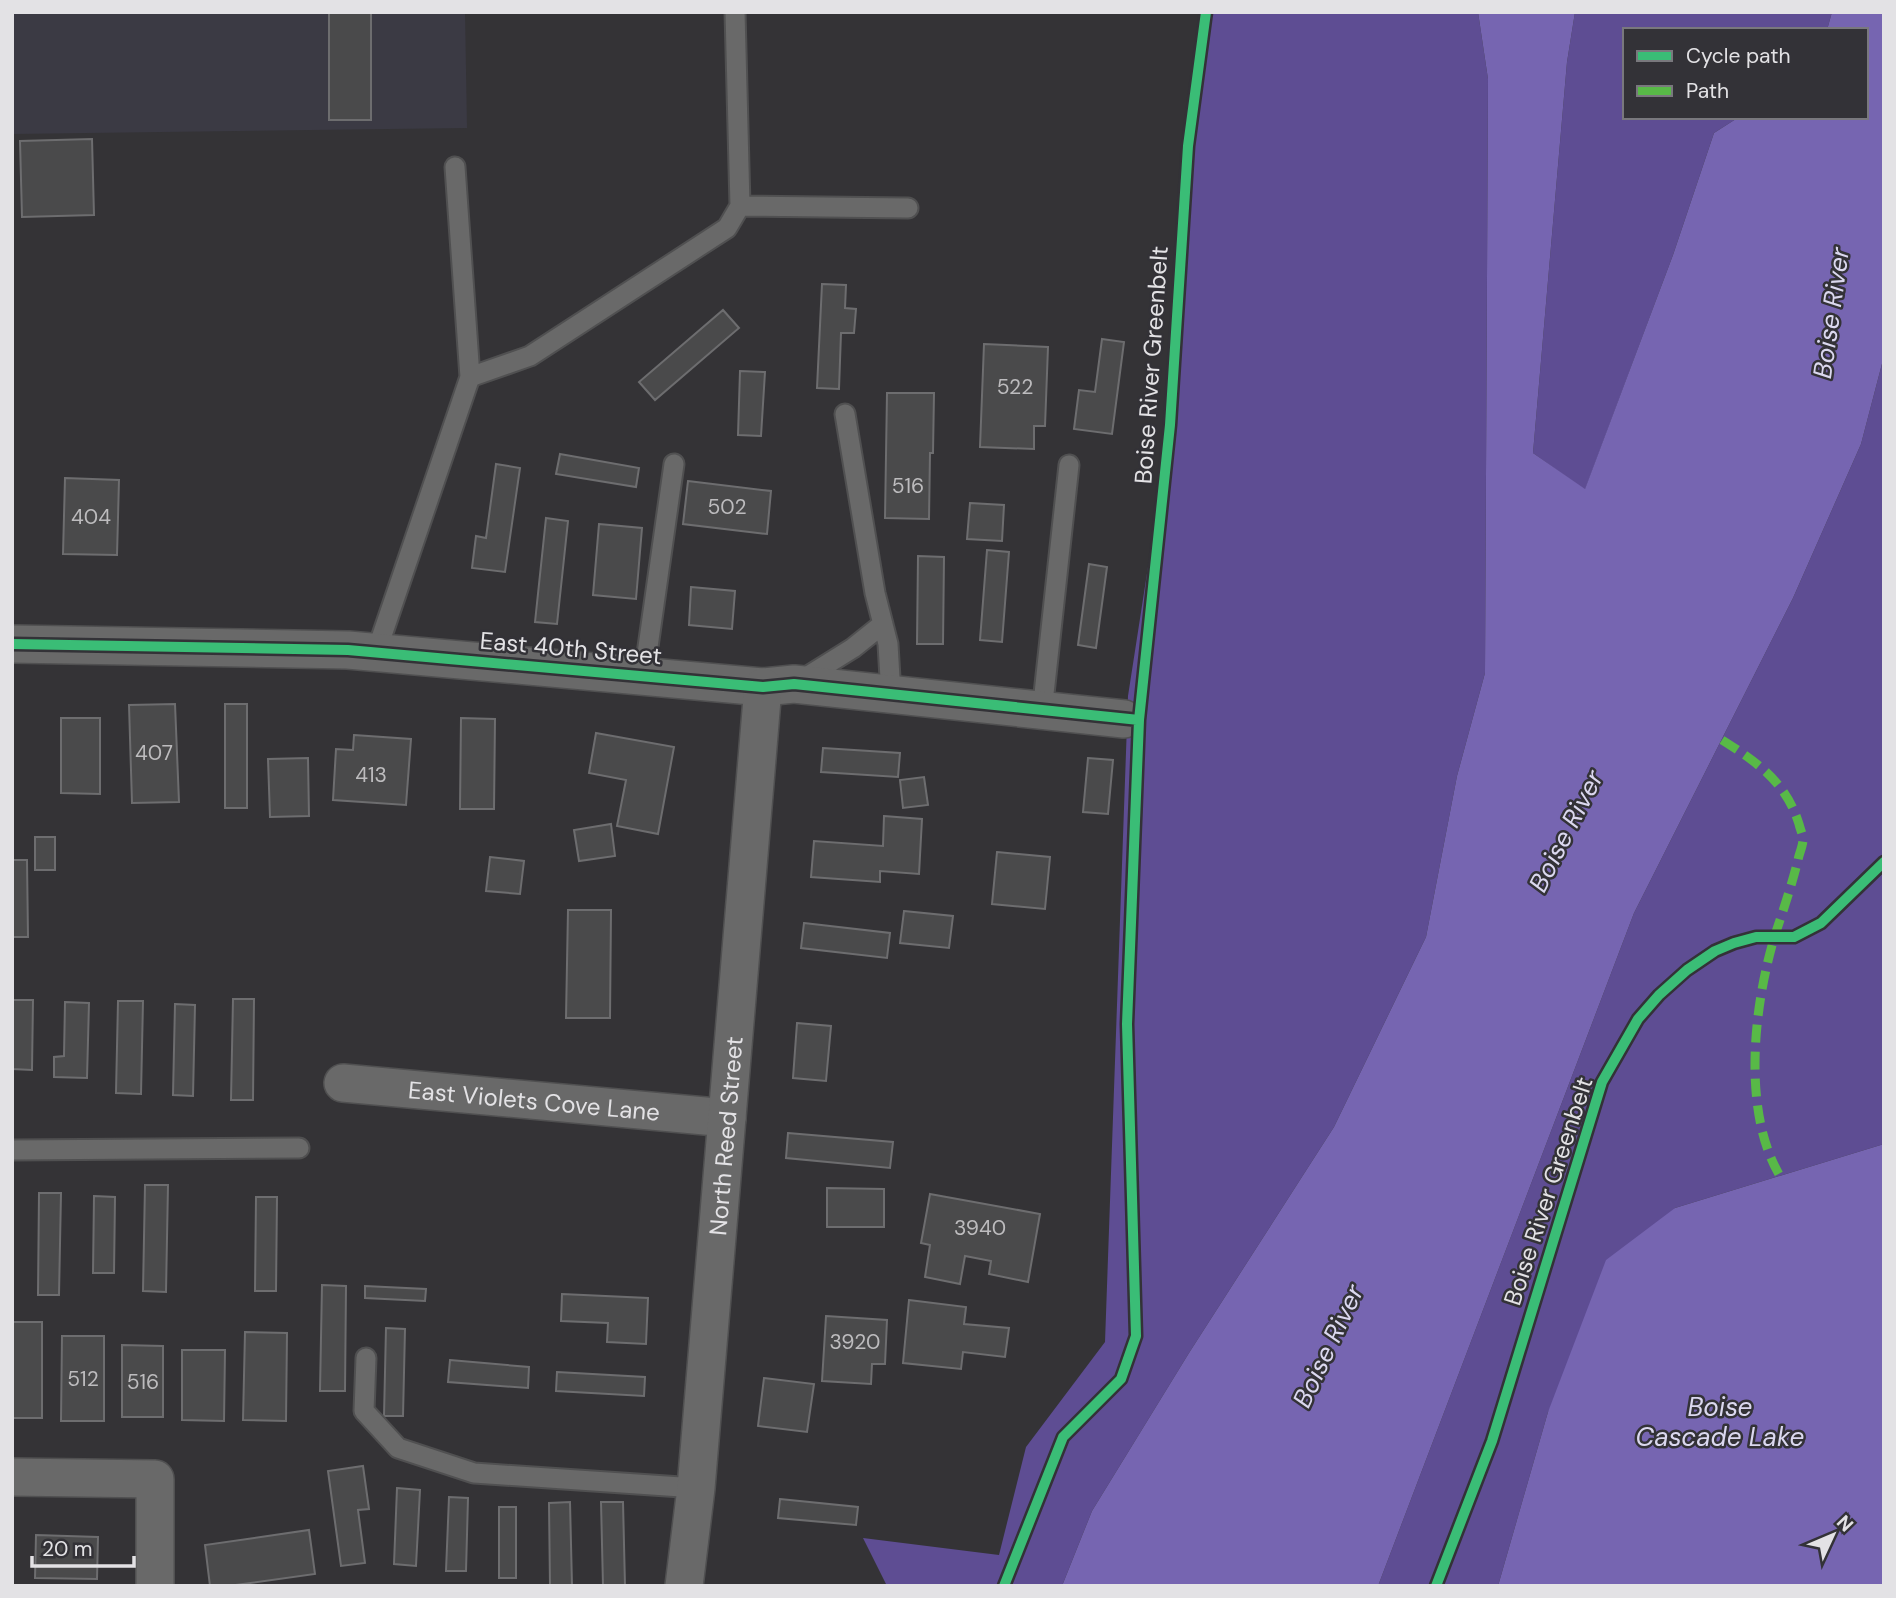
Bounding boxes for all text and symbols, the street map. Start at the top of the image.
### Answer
legend [1623,28,1868,119]
text: Cycle path [1686,42,1791,70]
text: Path [1686,77,1729,105]
water label: Boise River [1805,244,1857,381]
street label: Boise River Greenbelt [1127,245,1175,485]
house number: 522 [997,373,1033,401]
house number: 516 [892,472,924,500]
house number: 502 [707,493,747,521]
house number: 404 [71,503,111,531]
street label: East 40th Street [479,625,663,671]
house number: 407 [135,739,173,767]
house number: 413 [355,761,387,789]
water label: Boise River [1521,763,1612,898]
street label: North Reed Street [702,1035,749,1237]
street label: Boise River Greenbelt [1496,1073,1600,1309]
street label: East Violets Cove Lane [407,1074,661,1127]
house number: 3940 [954,1214,1006,1242]
water label: Boise River [1285,1278,1372,1413]
house number: 3920 [830,1328,880,1356]
house number: 512 [67,1365,99,1393]
house number: 516 [127,1368,159,1396]
water label: Boise Cascade Lake [1636,1390,1804,1454]
north arrow [1798,1500,1868,1570]
text: N [1831,1510,1859,1537]
scale bar [32,1524,133,1568]
text: 20 m [42,1535,93,1563]

